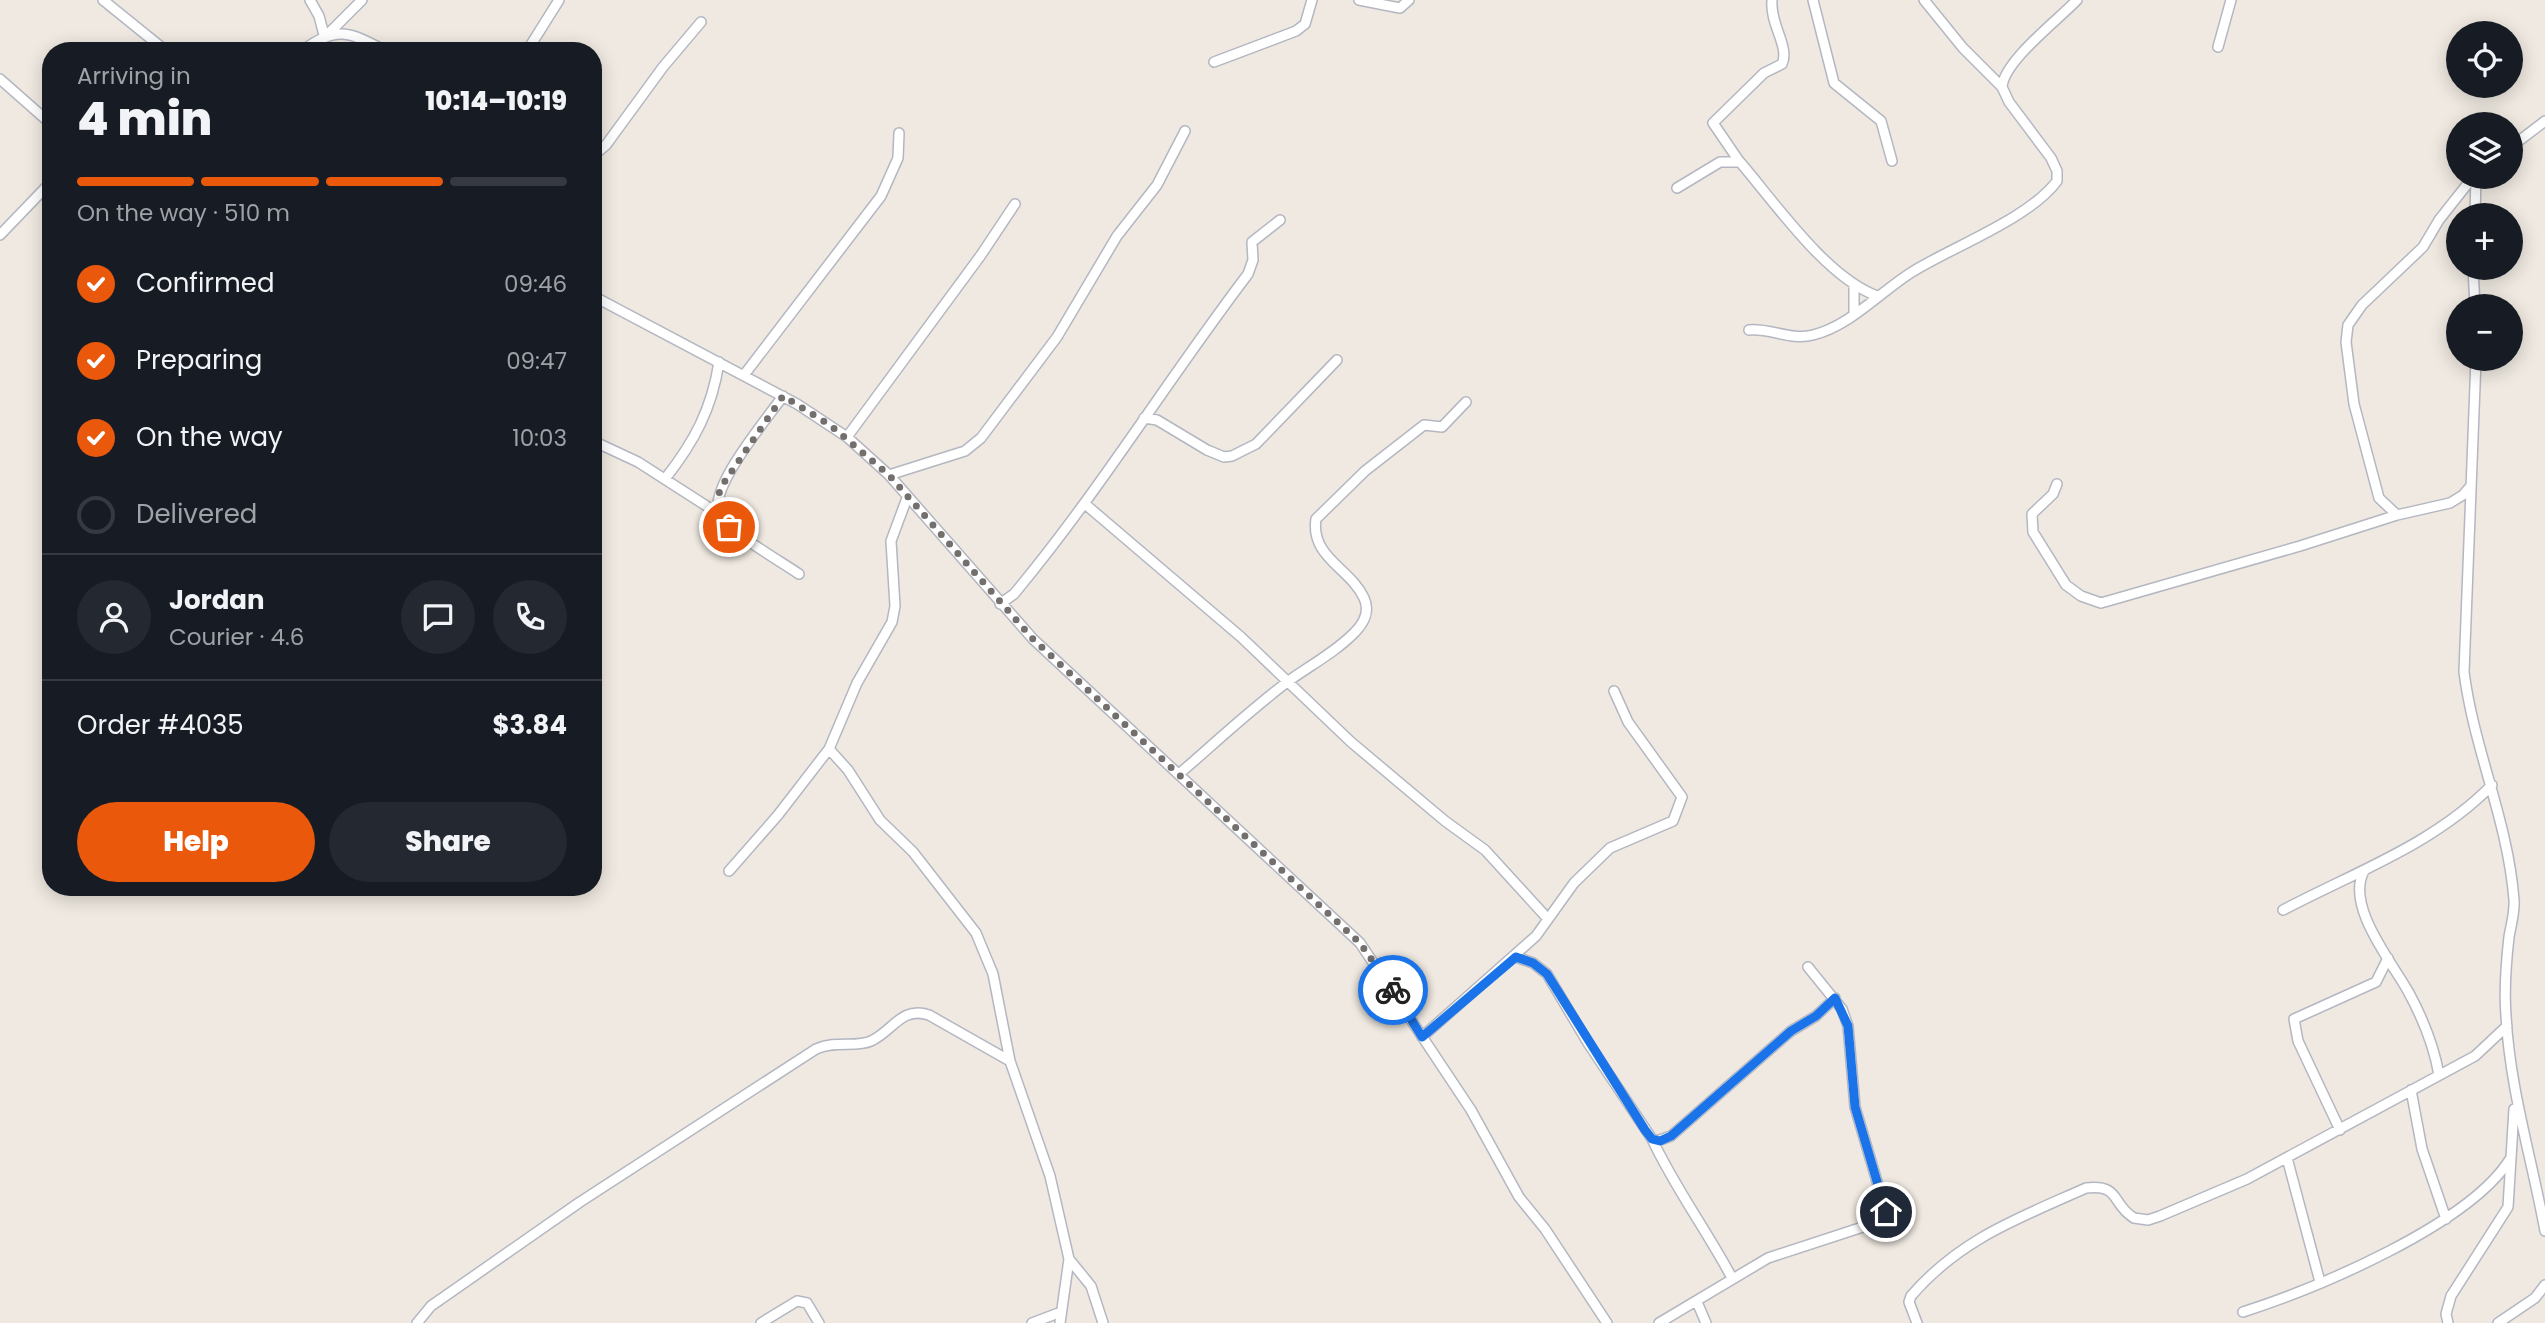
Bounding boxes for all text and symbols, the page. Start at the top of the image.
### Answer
map controls [2446,21,2523,371]
button: locate [2446,21,2523,98]
text: Arriving in [77,60,191,92]
text: 10:14–10:19 [425,83,567,119]
text: 4 min [77,87,212,151]
button: layers [2446,112,2523,189]
text: On the way · 510 m [77,197,290,229]
button: + [2446,203,2523,280]
icon: check [77,265,115,303]
text: Confirmed [136,265,274,301]
text: 09:46 [504,268,567,300]
button: − [2446,294,2523,371]
icon: check [77,342,115,380]
text: Preparing [136,342,262,378]
text: 09:47 [506,345,567,377]
icon: check [77,419,115,457]
text: On the way [136,419,283,455]
text: 10:03 [512,422,567,454]
text: Delivered [136,496,257,532]
pin [699,497,759,557]
icon: bag [710,508,748,546]
button: person [77,580,151,654]
button: chat [401,580,475,654]
button: phone [493,580,567,654]
text: Jordan [169,582,265,618]
text: Courier · 4.6 [169,621,304,653]
text: Order #4035 [77,707,244,743]
text: $3.84 [492,707,567,743]
button: Help [77,802,315,882]
button: Share [329,802,567,882]
courier [1358,955,1428,1025]
icon: bike [1374,971,1412,1009]
pin [1856,1182,1916,1242]
icon: home [1867,1193,1905,1231]

